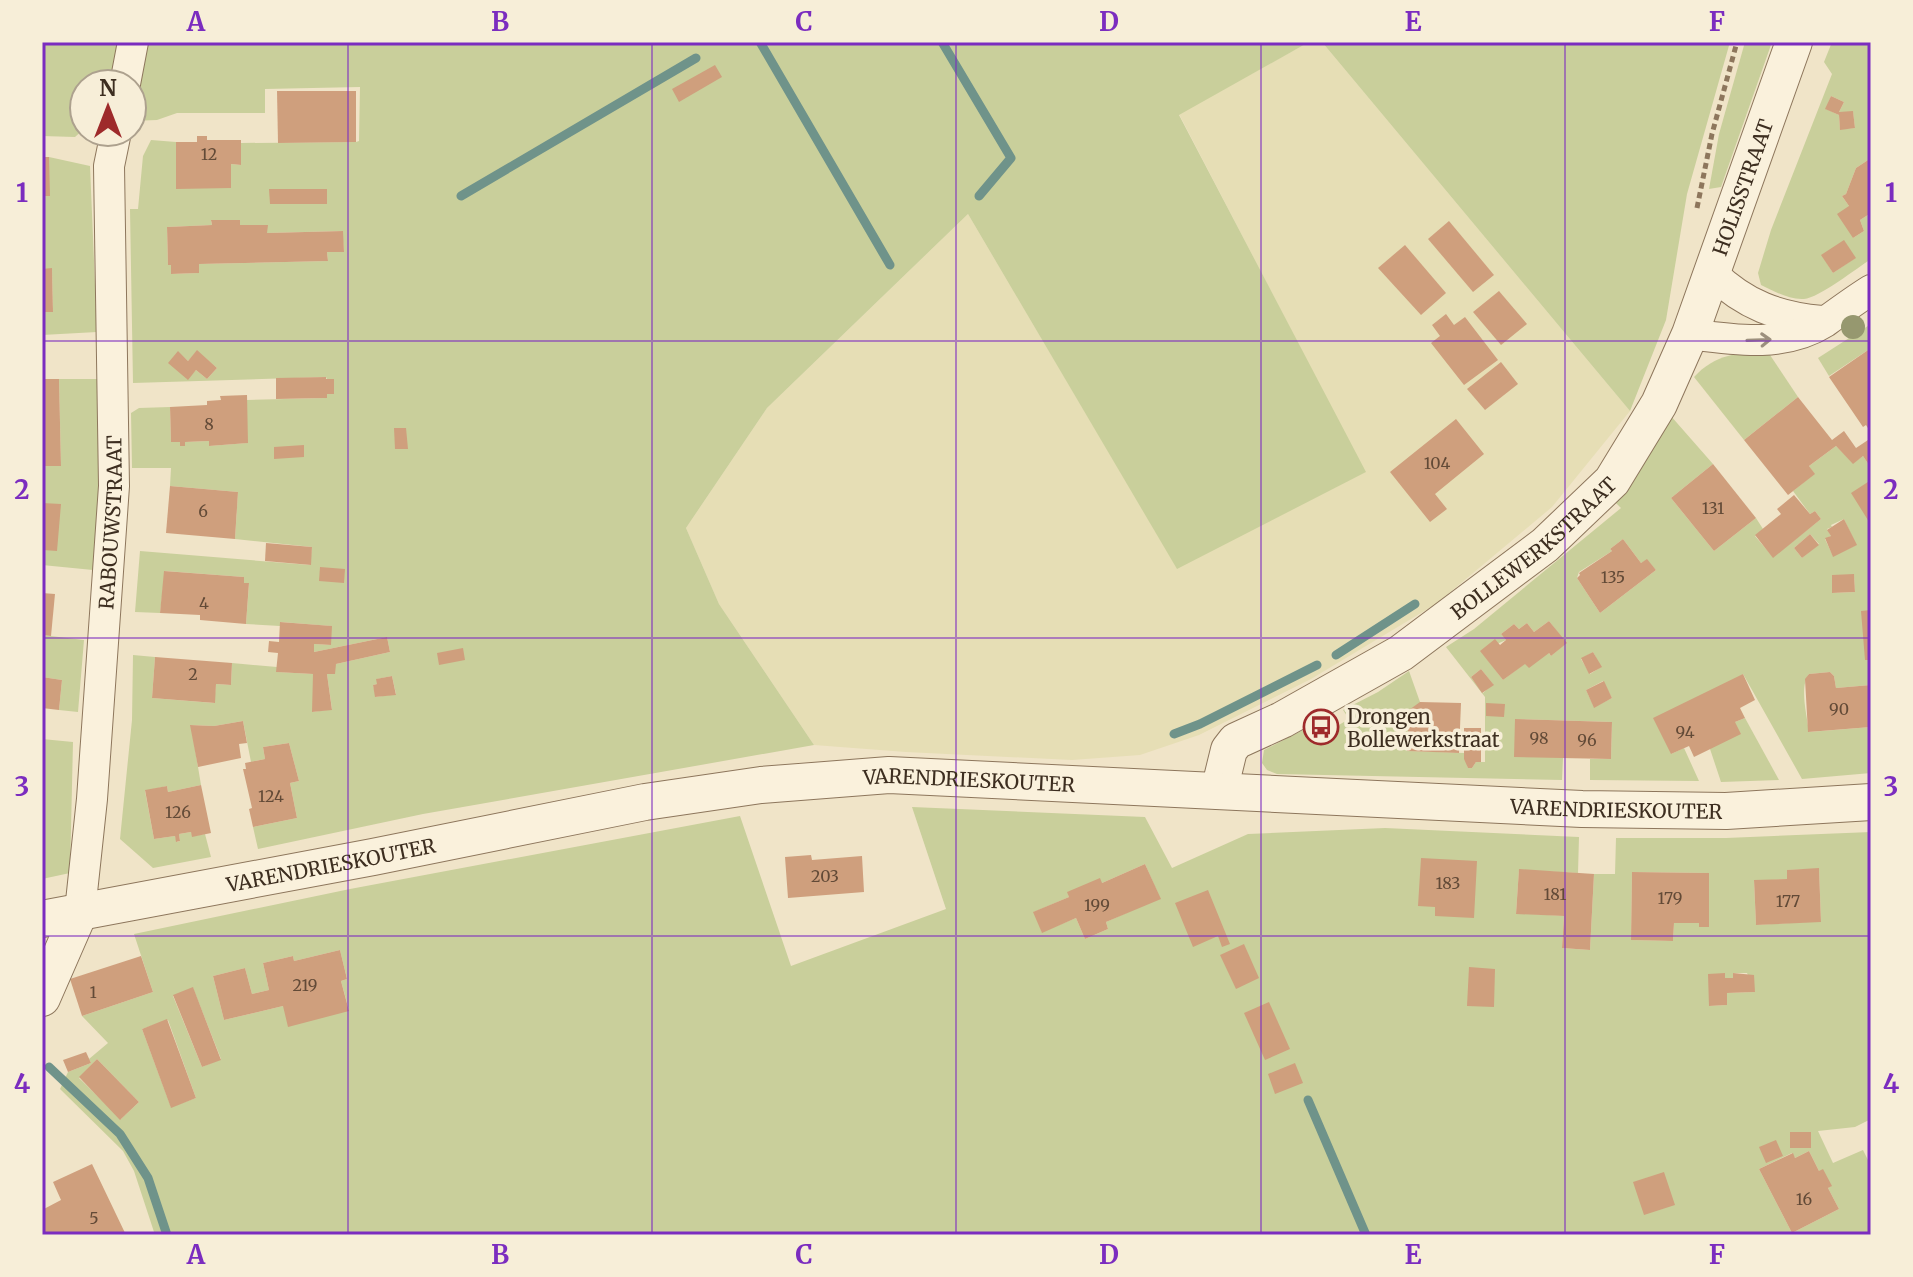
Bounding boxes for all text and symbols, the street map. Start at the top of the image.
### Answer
text: A [186,5,206,38]
text: B [491,5,509,38]
text: C [795,5,813,38]
text: D [1099,5,1119,38]
text: E [1405,5,1422,38]
text: F [1709,5,1725,38]
north arrow [68,68,148,148]
text: N [99,74,117,102]
street label: HOLISSTRAAT [1707,116,1778,259]
house number: 12 [201,144,217,164]
text: 1 [16,176,28,209]
text: 1 [1885,176,1897,209]
one-way arrow [1745,332,1772,347]
house number: 8 [204,414,214,434]
street label: RABOUWSTRAAT [93,435,127,610]
house number: 104 [1424,453,1450,473]
street label: BOLLEWERKSTRAAT [1445,471,1621,624]
text: 2 [14,473,30,506]
text: 2 [1883,473,1899,506]
house number: 131 [1702,498,1724,518]
house number: 6 [198,501,208,521]
house number: 135 [1601,567,1625,587]
house number: 4 [199,593,209,613]
house number: 2 [188,664,198,684]
house number: 90 [1829,699,1849,719]
place label: Drongen Bollewerkstraat [1347,704,1500,752]
bus stop icon: Drongen Bollewerkstraat [1302,708,1340,746]
house number: 94 [1675,722,1695,742]
house number: 98 [1530,728,1548,748]
house number: 96 [1577,730,1597,750]
street label: VARENDRIESKOUTER [861,762,1076,797]
text: 3 [15,770,29,803]
text: 3 [1884,770,1898,803]
house number: 124 [258,786,284,806]
street label: VARENDRIESKOUTER [1509,793,1723,823]
house number: 126 [165,802,191,822]
street label: VARENDRIESKOUTER [223,832,438,897]
house number: 203 [811,866,839,886]
house number: 183 [1436,873,1460,893]
house number: 181 [1543,884,1567,904]
house number: 179 [1658,888,1682,908]
house number: 177 [1776,891,1800,911]
house number: 199 [1084,895,1110,915]
house number: 219 [292,975,318,995]
house number: 1 [89,982,97,1002]
text: 4 [14,1067,31,1100]
text: 4 [1883,1067,1900,1100]
house number: 16 [1796,1189,1812,1209]
house number: 5 [89,1208,99,1228]
text: A [186,1238,206,1271]
text: B [491,1238,509,1271]
text: C [795,1238,813,1271]
text: D [1099,1238,1119,1271]
text: E [1405,1238,1422,1271]
text: F [1709,1238,1725,1271]

